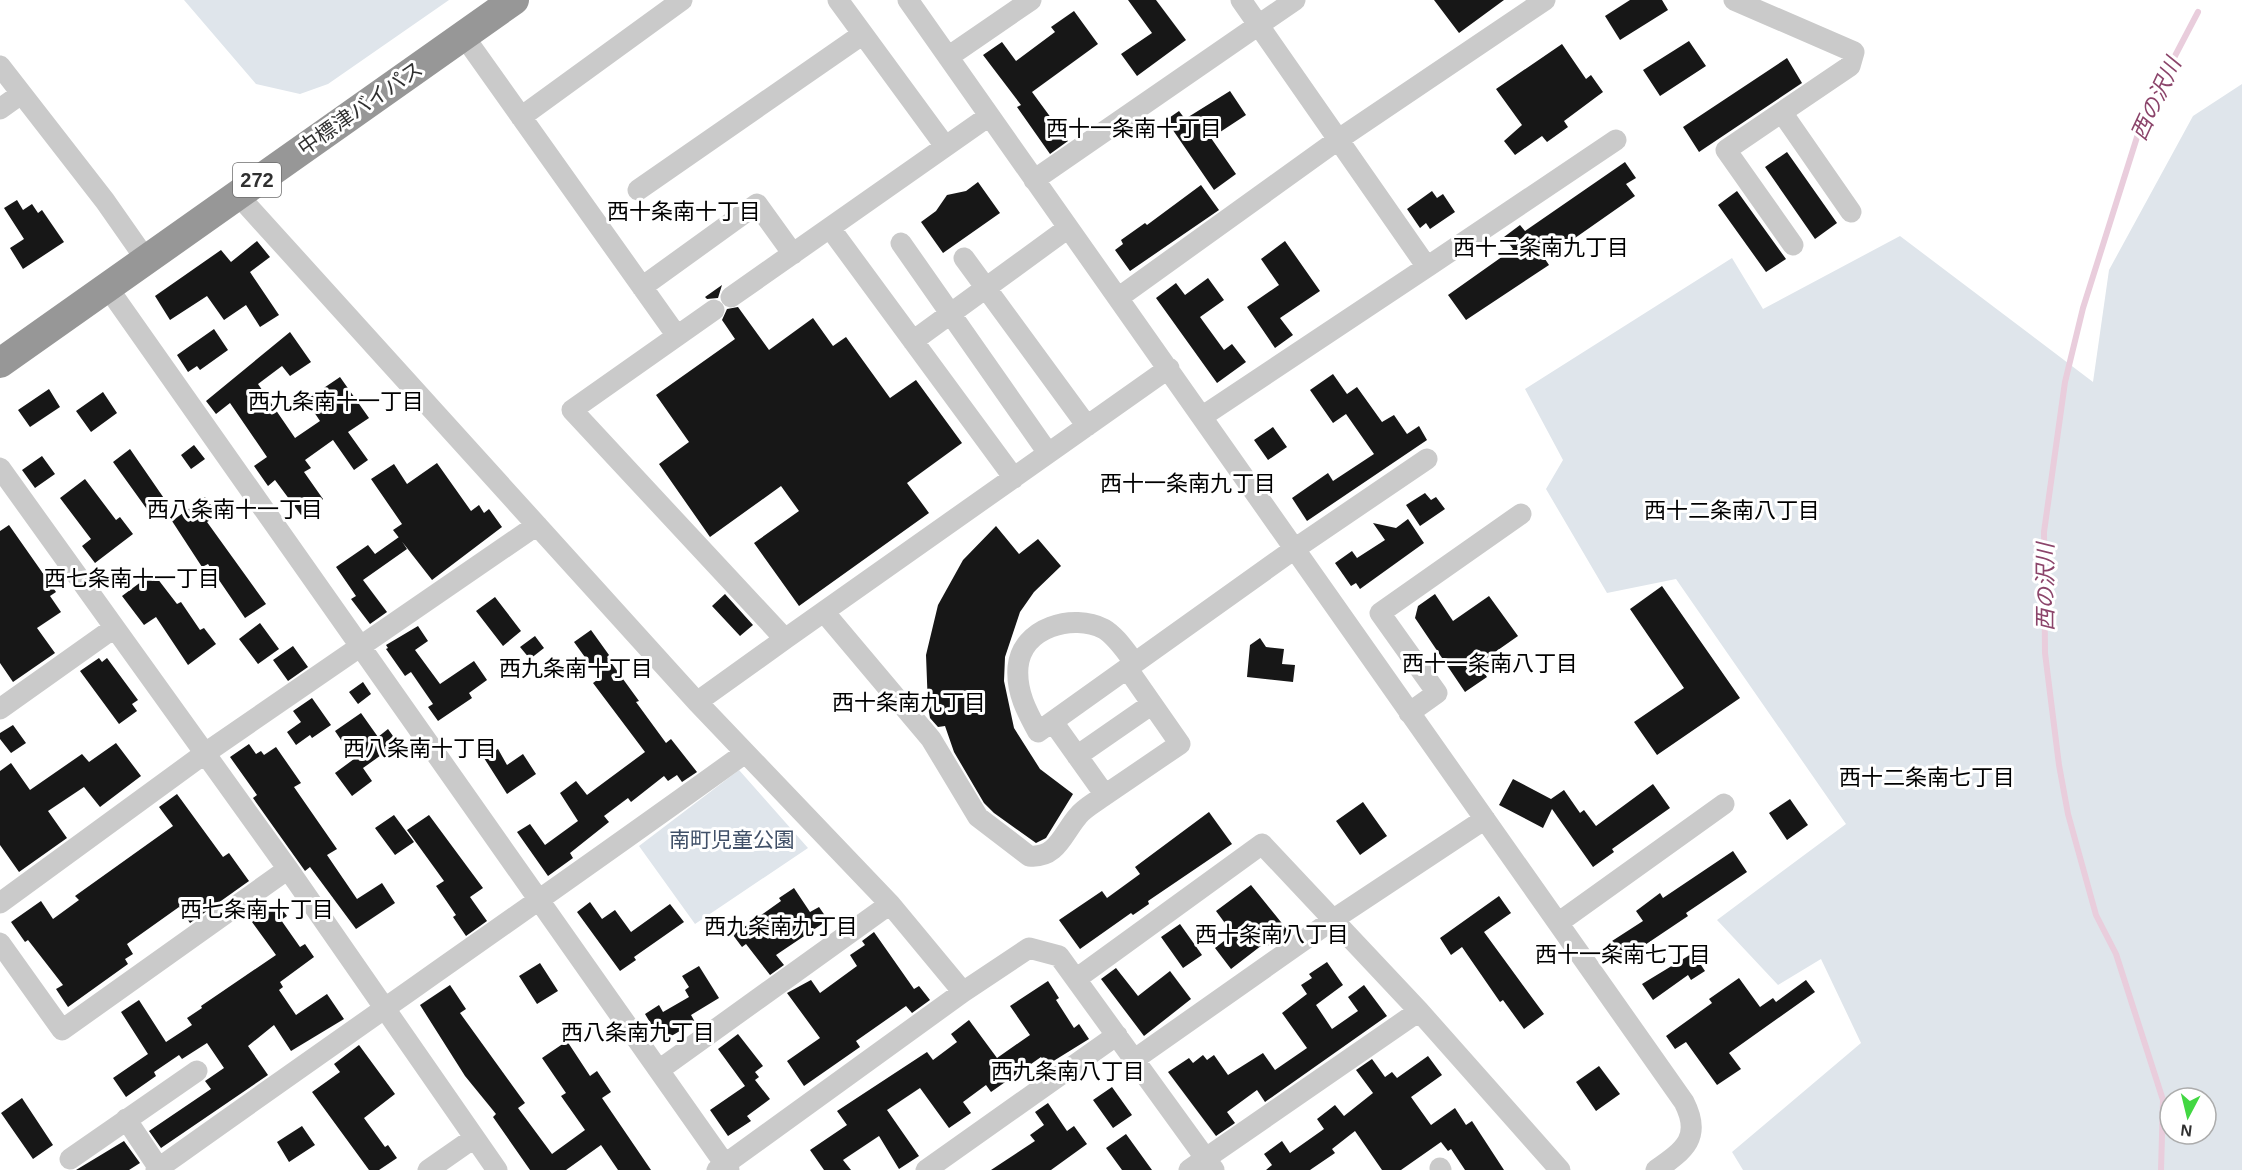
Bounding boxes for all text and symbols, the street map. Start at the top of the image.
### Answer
water label: 西の沢川 [2126,52,2187,144]
street label: 中標津バイパス [293,57,427,159]
district label: 西十一条南十丁目 [1046,116,1222,141]
road number: 272 [233,163,281,197]
district label: 西十条南十丁目 [607,199,761,224]
district label: 西十二条南九丁目 [1453,235,1629,260]
district label: 西九条南十一丁目 [248,389,424,414]
district label: 西十一条南九丁目 [1100,471,1276,496]
district label: 西八条南十一丁目 [147,497,323,522]
district label: 西十二条南八丁目 [1644,498,1820,523]
water label: 西の沢川 [2033,541,2058,631]
district label: 西七条南十一丁目 [44,566,220,591]
district label: 西十一条南八丁目 [1402,651,1578,676]
district label: 西九条南十丁目 [499,656,653,681]
district label: 西十条南九丁目 [832,690,986,715]
district label: 西八条南十丁目 [343,736,497,761]
district label: 西十二条南七丁目 [1839,765,2015,790]
park label: 南町児童公園 [669,828,795,851]
district label: 西七条南十丁目 [180,897,334,922]
district label: 西九条南九丁目 [704,914,858,939]
district label: 西十条南八丁目 [1195,922,1349,947]
district label: 西十一条南七丁目 [1535,942,1711,967]
district label: 西八条南九丁目 [561,1020,715,1045]
district label: 西九条南八丁目 [991,1059,1145,1084]
north arrow [2158,1086,2218,1146]
text: N [2179,1121,2193,1140]

